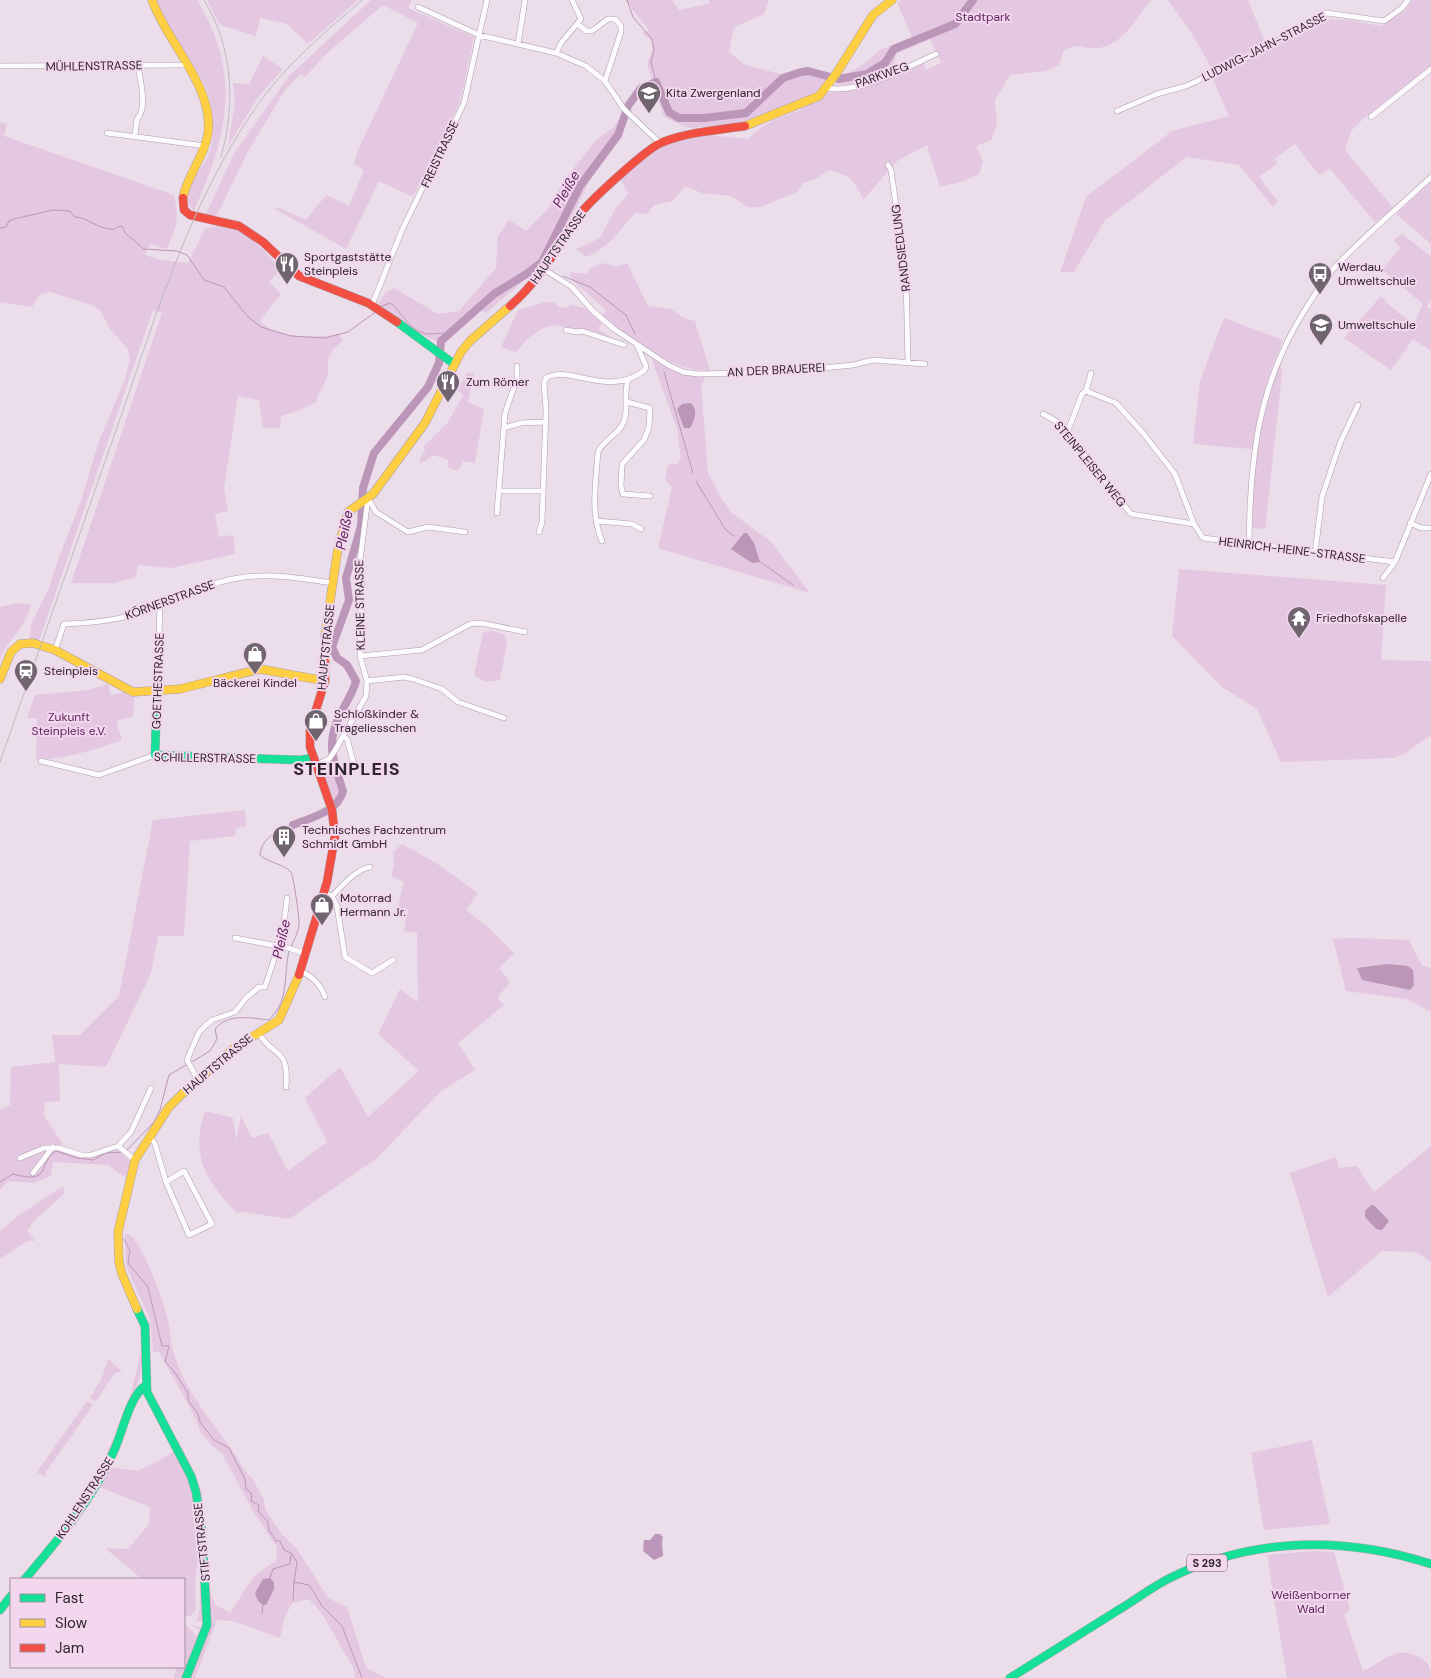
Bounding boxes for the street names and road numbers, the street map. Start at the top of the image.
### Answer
street label: LUDWIG-JAHN-STRASSE [1199,9,1329,85]
street label: MÜHLENSTRASSE [45,57,143,75]
street label: PARKWEG [853,58,911,92]
street label: FREISTRASSE [417,118,463,190]
street label: RANDSIEDLUNG [888,204,914,292]
street label: HAUPTSTRASSE [527,207,589,287]
street label: AN DER BRAUEREI [727,359,825,381]
street label: STEINPLEISER WEG [1050,418,1130,510]
street label: HEINRICH-HEINE-STRASSE [1218,533,1367,567]
street label: KLEINE STRASSE [351,559,369,650]
street label: KÖRNERSTRASSE [123,576,217,624]
street label: HAUPTSTRASSE [314,603,338,691]
street label: GOETHESTRASSE [148,632,168,729]
street label: SCHILLERSTRASSE [154,749,257,767]
street label: HAUPTSTRASSE [180,1030,256,1098]
street label: KOHLENSTRASSE [53,1454,118,1542]
street label: STIFTSTRASSE [190,1502,214,1582]
road number: S 293 [1187,1555,1227,1572]

